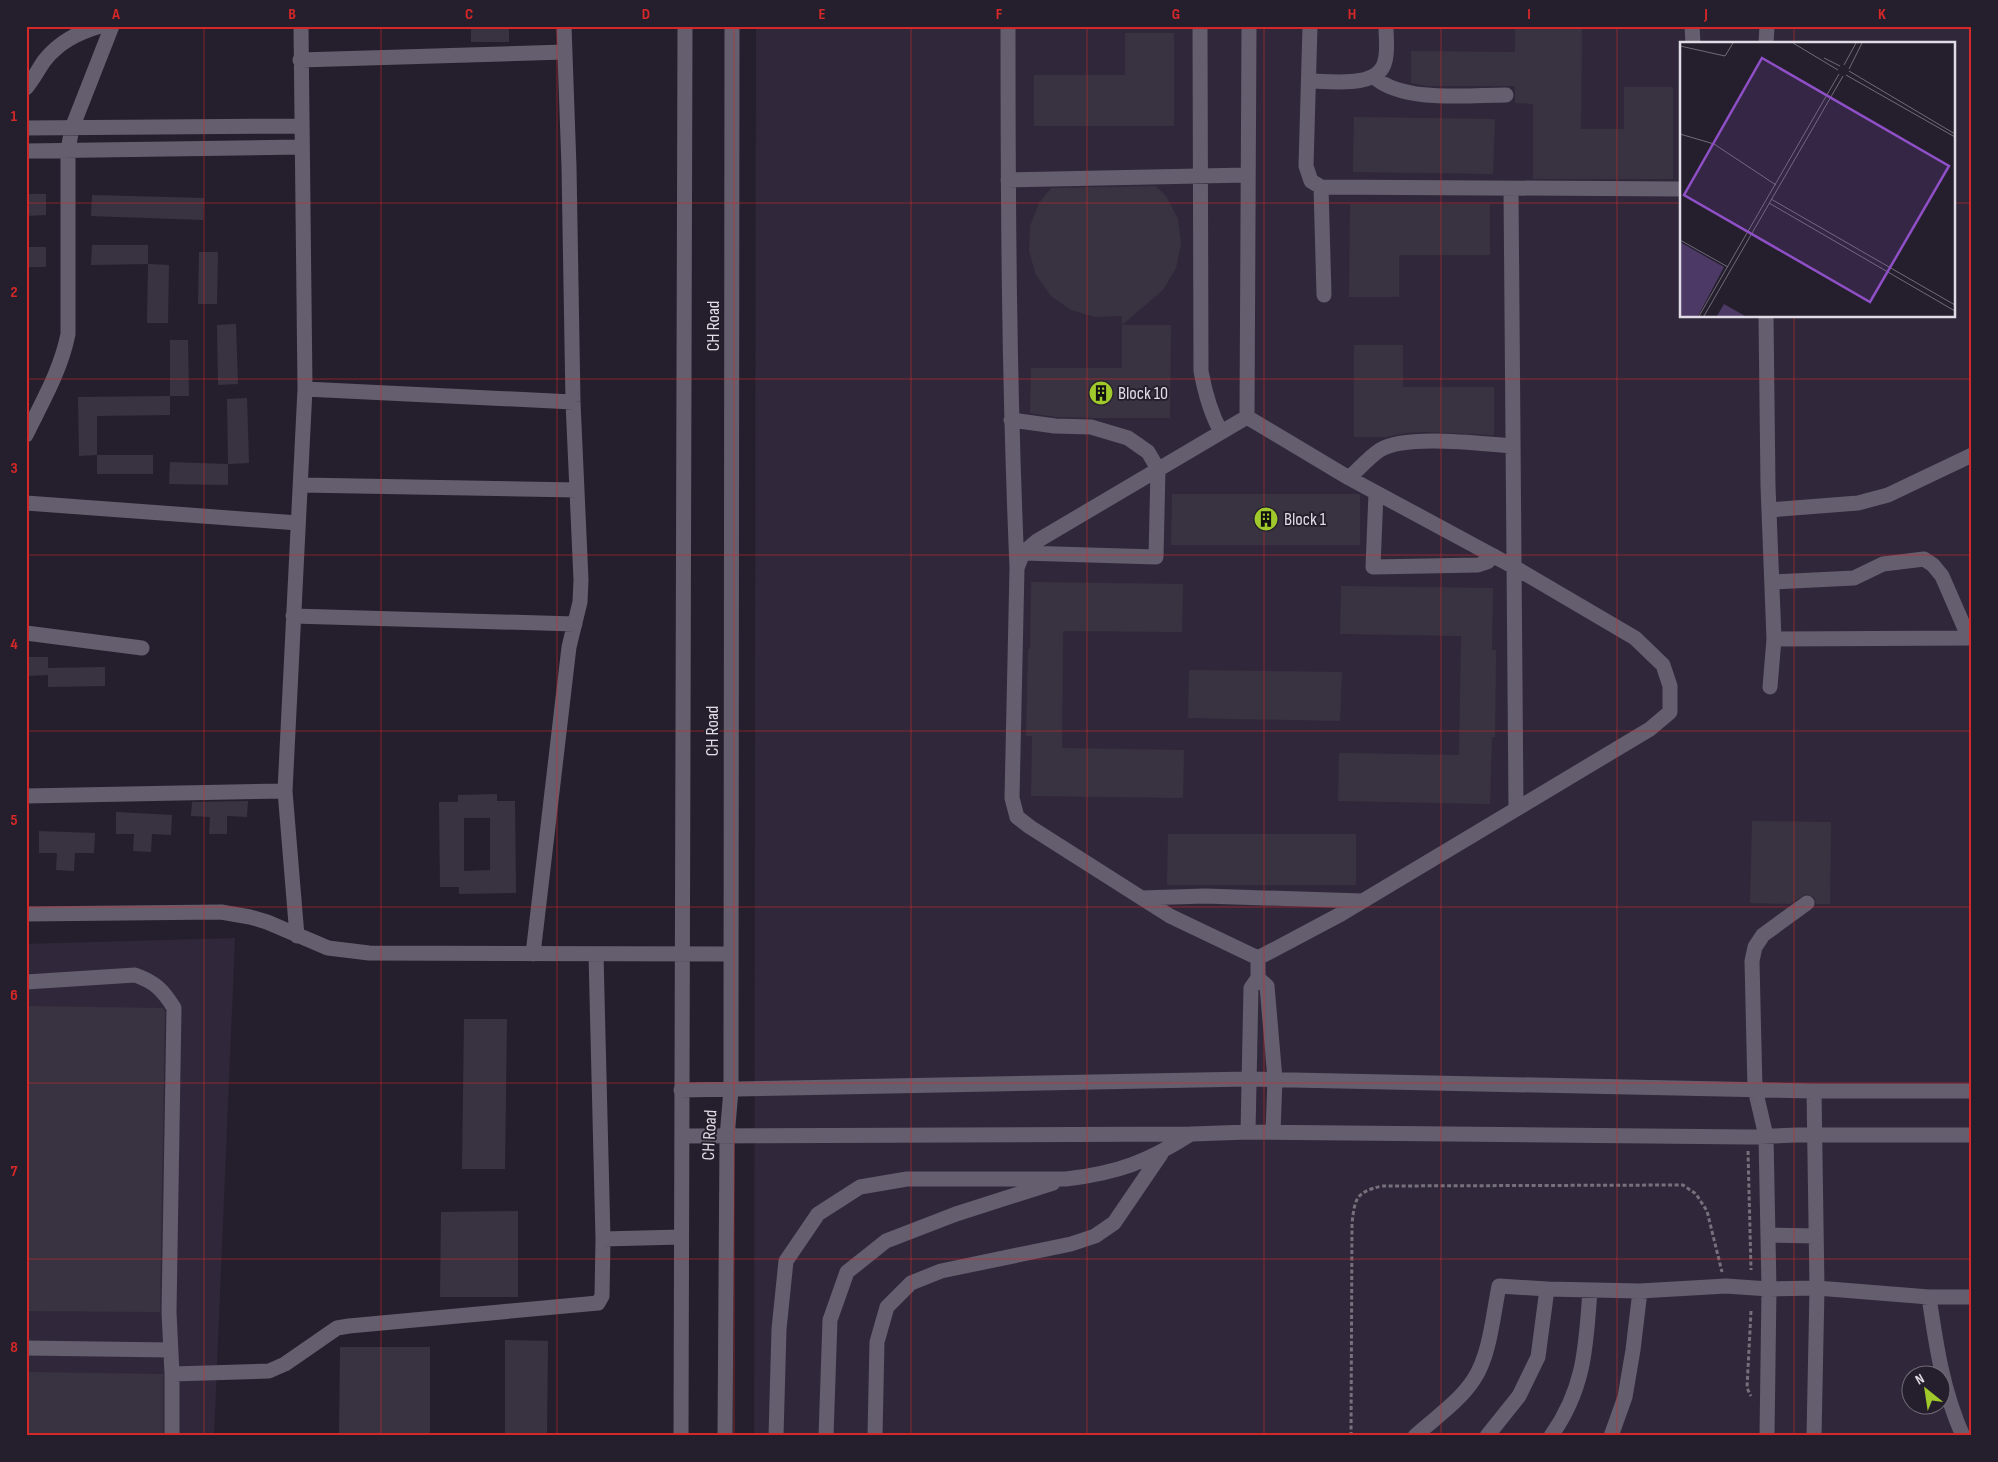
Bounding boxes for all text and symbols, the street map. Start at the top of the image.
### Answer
text: A [111,5,120,24]
text: B [288,5,296,24]
text: C [465,5,473,24]
text: D [642,5,650,24]
text: E [819,5,826,24]
text: F [996,5,1003,24]
text: G [1172,5,1180,24]
text: H [1348,5,1356,24]
text: I [1527,5,1531,24]
text: J [1703,5,1708,24]
text: K [1878,5,1886,24]
inset map [1680,42,1956,318]
text: 1 [11,107,18,126]
text: 2 [10,283,18,302]
street label: CH Road [703,301,724,351]
building icon: Block 10 [1088,380,1114,406]
place label: Block 10 [1118,383,1168,404]
text: 3 [10,459,18,478]
building icon: Block 1 [1253,506,1279,532]
place label: Block 1 [1284,509,1327,530]
text: 4 [10,635,18,654]
street label: CH Road [702,706,723,756]
text: 5 [10,811,18,830]
text: 6 [10,986,18,1005]
street label: CH Road [698,1109,721,1161]
text: 7 [11,1162,18,1181]
text: 8 [10,1338,18,1357]
north arrow [1900,1364,1950,1414]
text: N [1912,1370,1927,1388]

